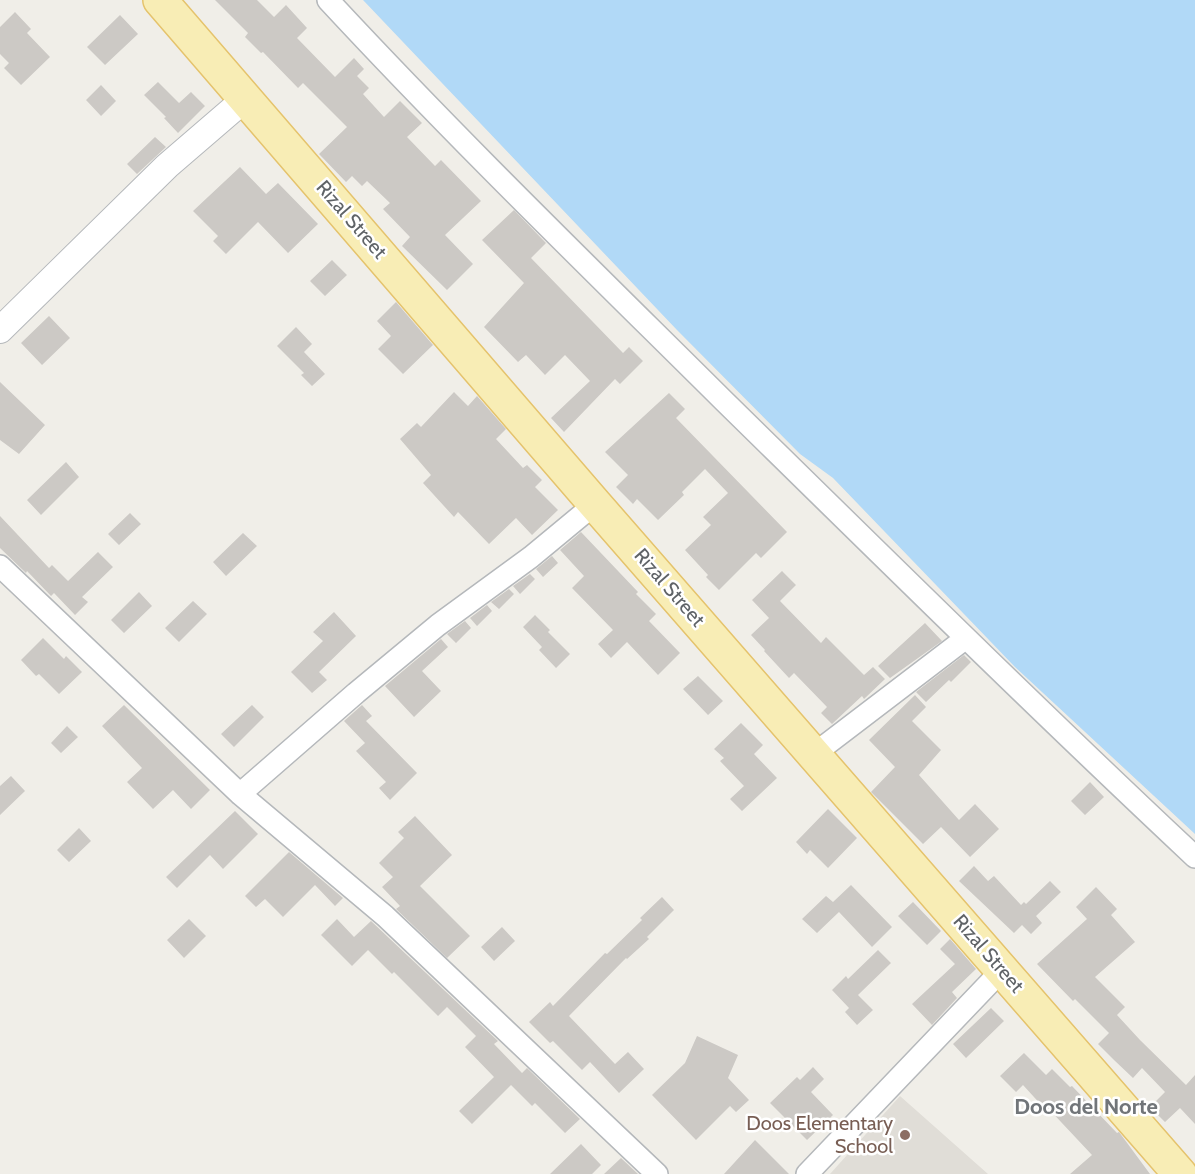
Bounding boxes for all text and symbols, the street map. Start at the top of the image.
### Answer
street label: Rizal Street [311,176,391,264]
street label: Rizal Street [629,544,709,632]
street label: Rizal Street [948,910,1028,998]
district label: Doos del Norte [1014,1095,1158,1121]
place label: Doos Elementary School [746,1112,893,1159]
marker: Doos Elementary School [898,1128,912,1142]

